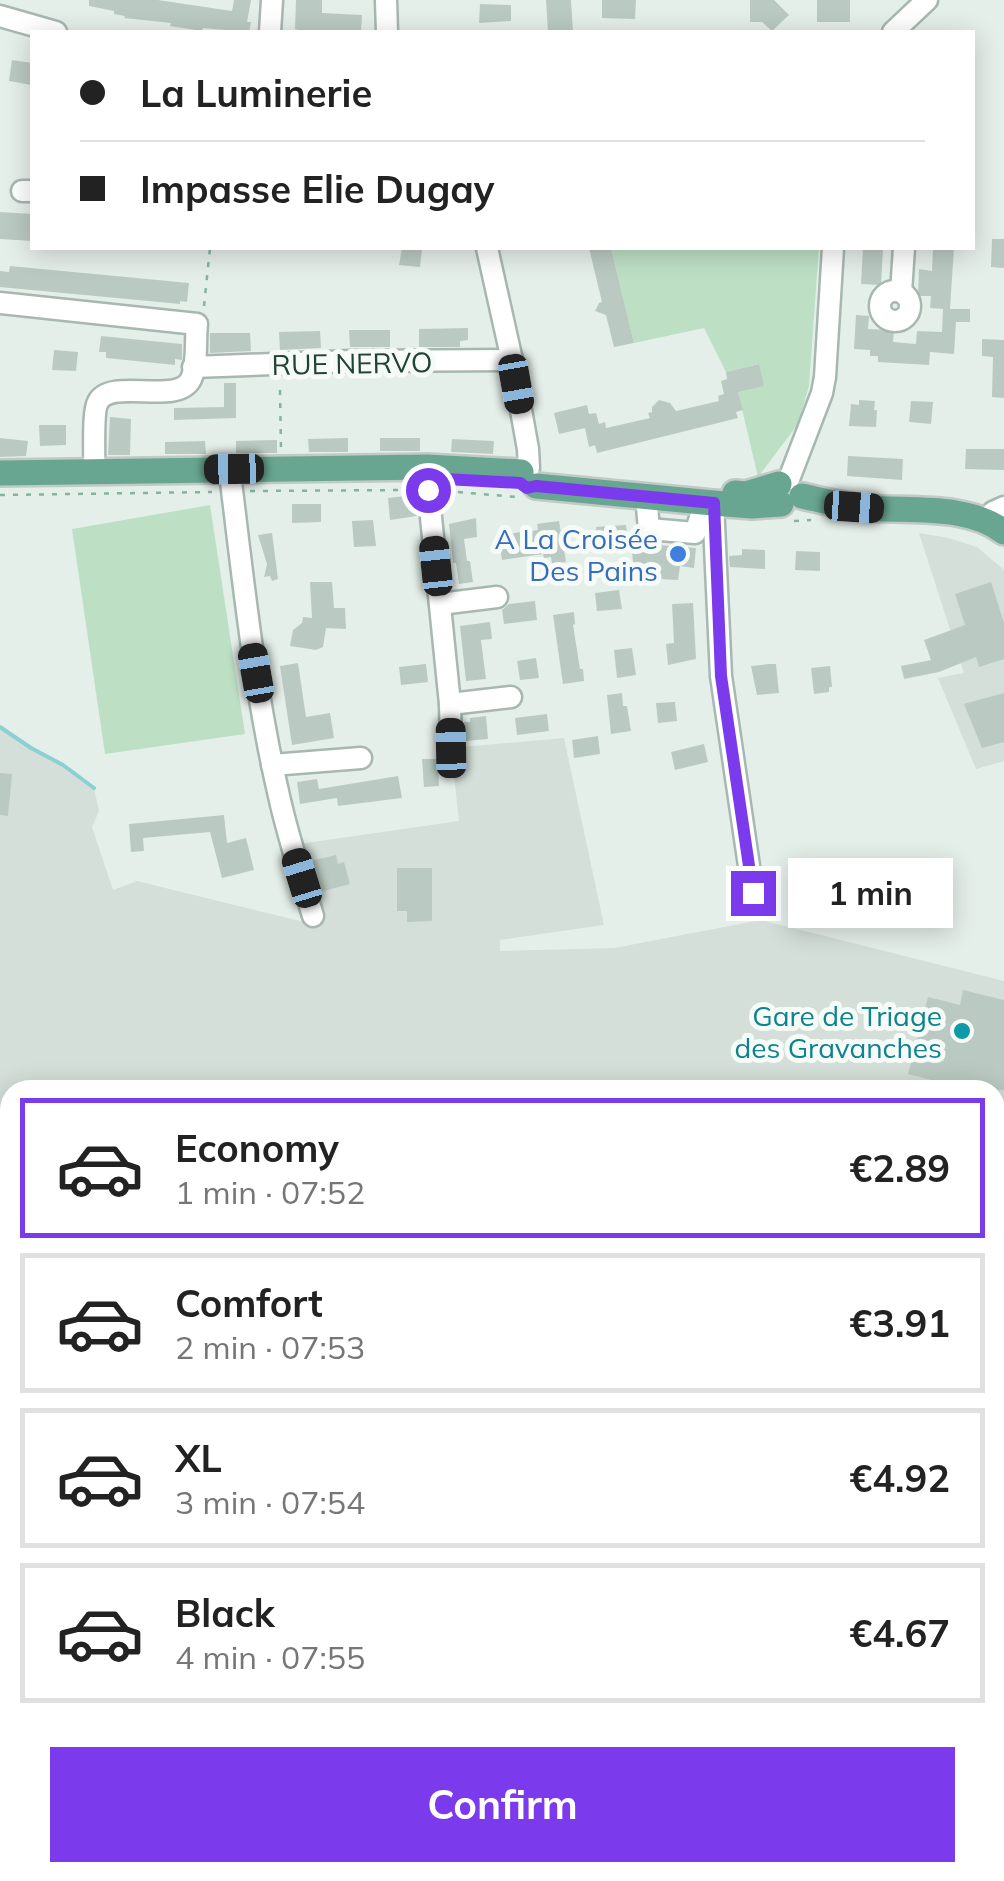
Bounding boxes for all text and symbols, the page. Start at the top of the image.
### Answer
text: La Luminerie [140,69,372,117]
text: Impasse Elie Dugay [140,165,494,213]
street label: RUE NERVO [271,344,433,382]
car [496,352,536,416]
car [204,453,264,485]
route start [406,468,451,513]
car [823,490,885,524]
place label: A La Croisée Des Pains [495,521,658,588]
car [418,535,454,597]
marker: A La Croisée Des Pains [667,543,689,565]
car [236,641,276,705]
car [435,718,467,778]
car [279,845,325,911]
callout: 1 min [788,858,953,928]
route end [731,871,776,916]
text: 1 min [828,873,913,913]
place label: Gare de Triage des Gravanches [734,998,942,1065]
marker: Gare de Triage des Gravanches [951,1020,973,1042]
icon: car [55,1123,145,1213]
text: Economy [175,1124,339,1172]
text: €2.89 [849,1144,950,1192]
text: 1 min · 07:52 [175,1172,365,1212]
icon: car [55,1278,145,1368]
text: Comfort [175,1279,323,1327]
text: €3.91 [849,1299,950,1347]
text: 2 min · 07:53 [175,1327,365,1367]
icon: car [55,1433,145,1523]
text: XL [175,1434,222,1482]
text: €4.92 [849,1454,950,1502]
text: 3 min · 07:54 [175,1482,365,1522]
icon: car [55,1588,145,1678]
text: Black [175,1589,275,1637]
text: €4.67 [849,1609,950,1657]
text: 4 min · 07:55 [175,1637,365,1677]
button: Confirm [50,1747,955,1862]

